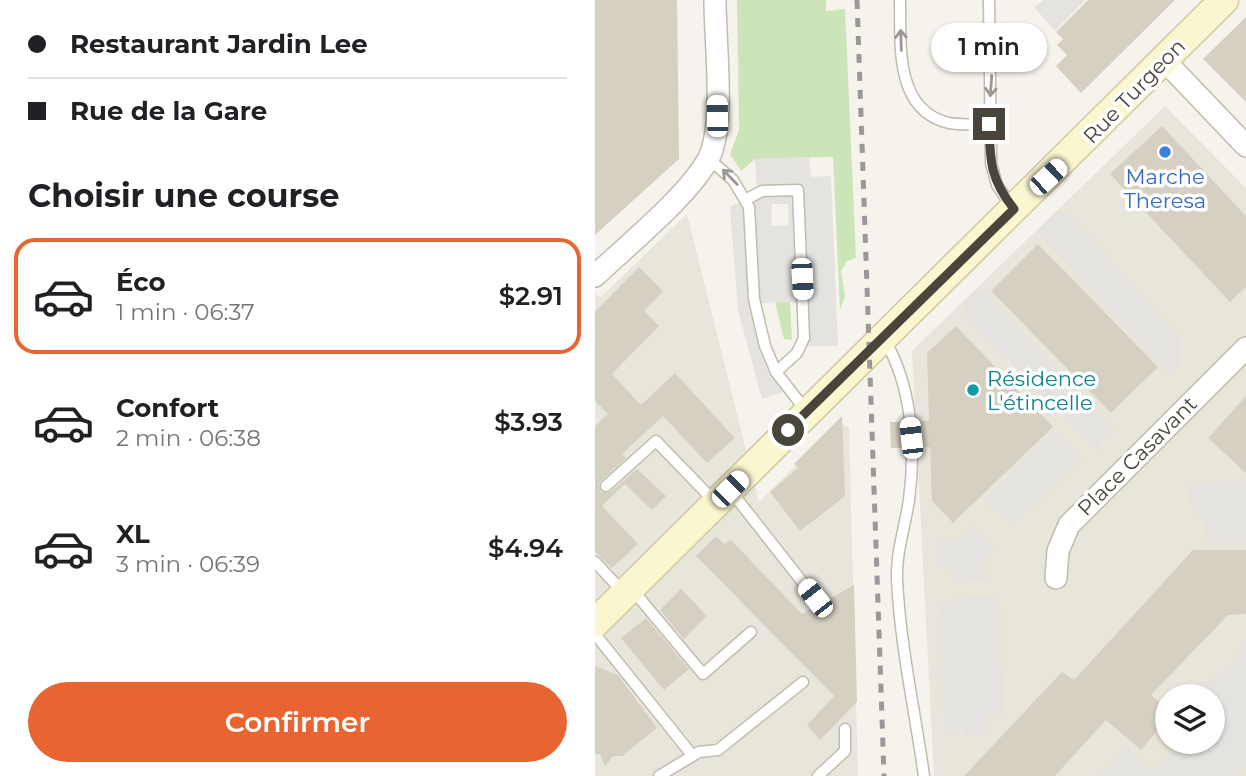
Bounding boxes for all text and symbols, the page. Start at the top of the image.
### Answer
callout: 1 min [931,23,1047,72]
text: Restaurant Jardin Lee [70,28,368,60]
one-way arrow [895,29,908,52]
text: 1 min [958,33,1020,61]
street label: Rue Turgeon [1078,33,1190,149]
one-way arrow [984,74,997,97]
text: Rue de la Gare [70,95,267,127]
car [707,95,728,137]
route end [973,108,1005,140]
marker: Marche Theresa [1157,144,1173,160]
car [1026,155,1071,199]
place label: Marche Theresa [1124,164,1206,213]
one-way arrow [721,169,738,186]
text: Choisir une course [28,176,340,215]
car [791,257,814,301]
icon: car [32,265,95,328]
text: Éco [116,266,166,298]
text: $2.91 [499,280,563,312]
text: 1 min · 06:37 [116,298,255,326]
place label: Résidence L'étincelle [987,366,1096,415]
marker: Résidence L'étincelle [965,382,981,398]
icon: car [32,391,95,454]
street label: Place Casavant [1072,391,1202,521]
text: Confort [116,392,219,424]
text: $3.93 [494,406,563,438]
route start [772,414,804,446]
car [899,416,924,460]
text: 2 min · 06:38 [116,424,261,452]
car [708,467,753,511]
icon: car [32,517,95,580]
text: XL [116,518,150,550]
text: $4.94 [488,532,563,564]
text: 3 min · 06:39 [116,550,260,578]
car [794,575,837,621]
button: Confirmer [28,682,567,762]
map controls [1155,684,1225,754]
button: layers [1155,684,1225,754]

